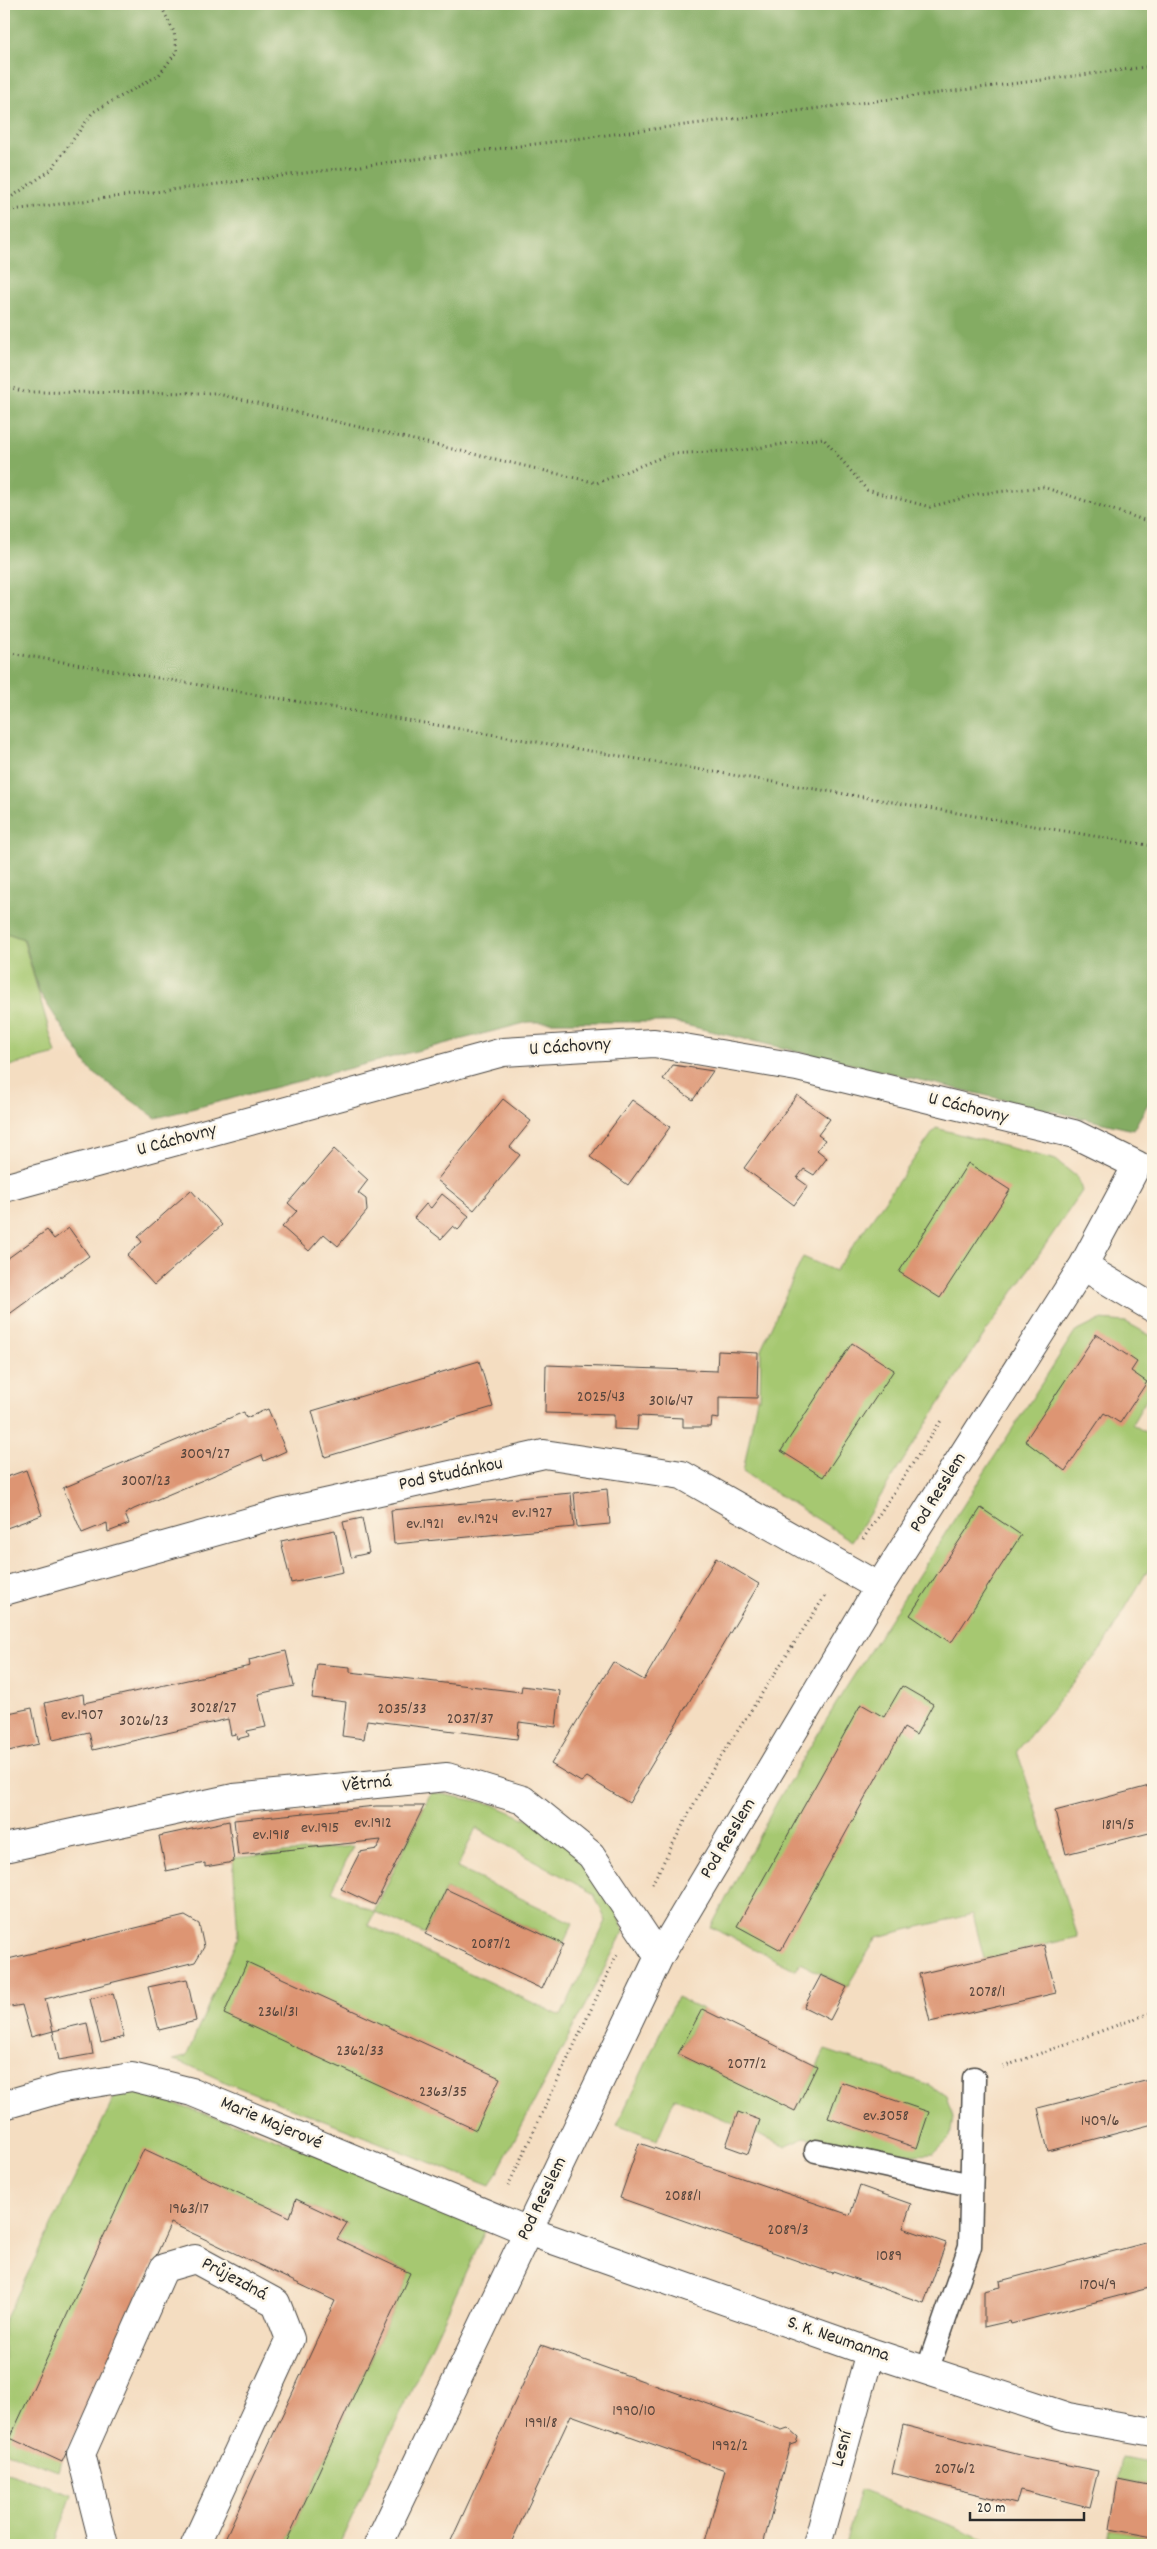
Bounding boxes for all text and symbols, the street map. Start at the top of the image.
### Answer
street label: U Cáchovny [528,1032,612,1064]
street label: U Cáchovny [925,1086,1011,1132]
street label: U Cáchovny [134,1117,220,1165]
house number: 2025/43 [577,1386,625,1409]
house number: 3016/47 [649,1390,693,1413]
house number: 3009/27 [180,1443,230,1466]
street label: Pod Resslem [904,1448,974,1538]
street label: Pod Studánkou [397,1451,505,1499]
house number: 3007/23 [121,1470,171,1493]
house number: ev.1927 [512,1502,552,1525]
house number: ev.1924 [458,1508,498,1531]
house number: ev.1921 [406,1513,444,1536]
house number: 3028/27 [190,1697,236,1720]
house number: 2035/33 [378,1698,427,1721]
house number: ev.1907 [61,1704,103,1727]
house number: 2037/37 [447,1708,493,1731]
house number: 3026/23 [119,1710,169,1733]
street label: Větrná [341,1769,394,1801]
street label: Pod Resslem [694,1794,764,1884]
house number: ev.1912 [354,1812,392,1835]
house number: 1819/5 [1102,1814,1134,1837]
house number: ev.1915 [301,1817,339,1840]
house number: ev.1918 [252,1824,290,1847]
house number: 2087/2 [471,1933,511,1956]
house number: 2078/1 [969,1981,1005,2004]
house number: 2361/31 [258,2001,298,2024]
house number: 2362/33 [336,2040,384,2063]
house number: 2077/2 [727,2053,767,2076]
house number: 2363/35 [419,2081,467,2104]
street label: Marie Majerové [216,2090,326,2158]
house number: ev.3058 [863,2105,909,2128]
house number: 1409/6 [1081,2110,1119,2133]
street label: Pod Resslem [511,2153,575,2245]
house number: 2088/1 [665,2185,701,2208]
house number: 1963/17 [169,2198,209,2221]
house number: 2089/3 [767,2219,809,2242]
house number: 1089 [876,2245,902,2268]
street label: Průjezdná [196,2251,272,2309]
house number: 1704/9 [1080,2274,1116,2297]
street label: S. K. Neumanna [783,2310,894,2370]
house number: 1990/10 [612,2400,656,2423]
house number: 1991/8 [525,2412,557,2435]
street label: Lesní [825,2426,861,2470]
house number: 1992/2 [712,2435,748,2458]
house number: 2076/2 [934,2458,976,2481]
scale bar [970,2489,1083,2521]
text: 20 m [977,2498,1005,2520]

